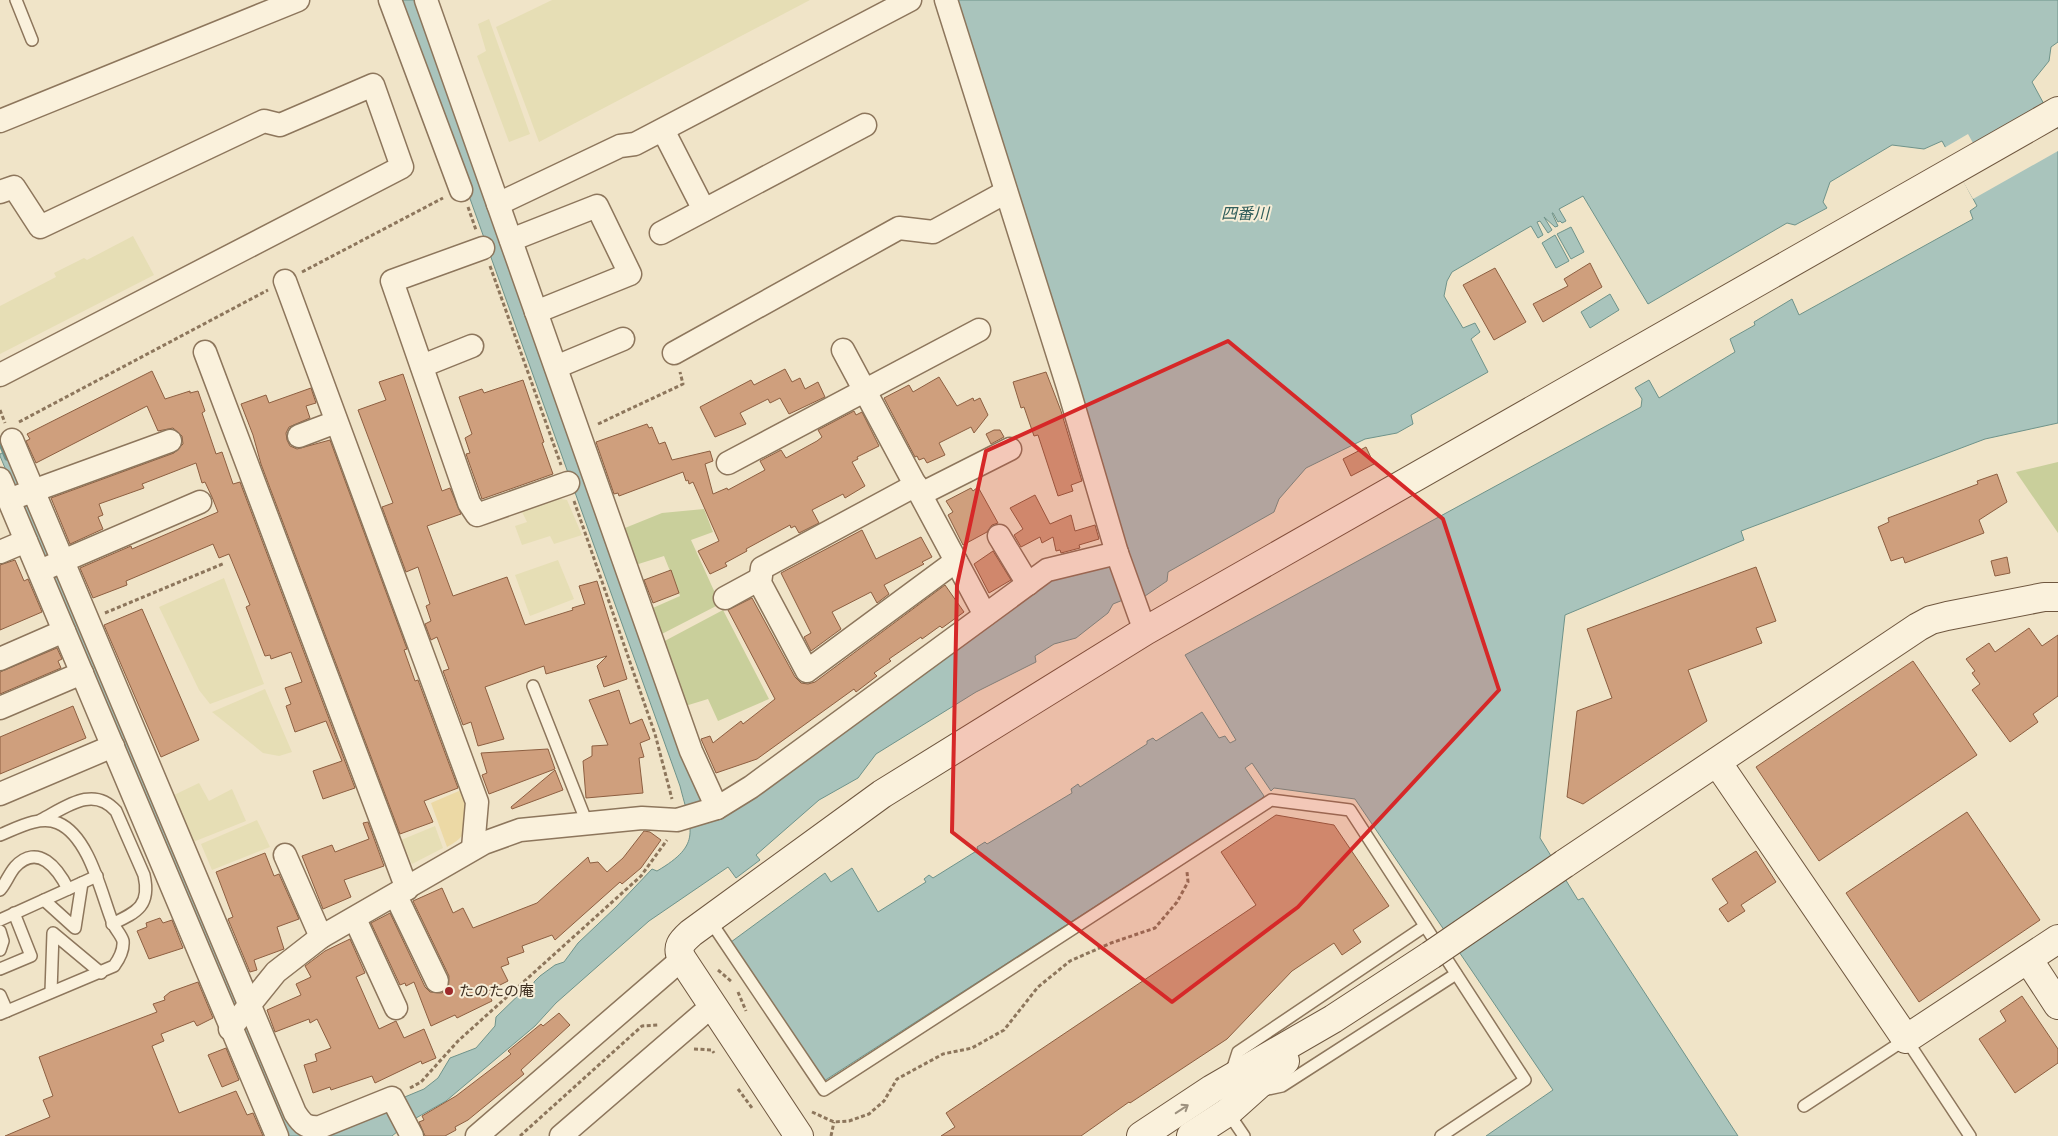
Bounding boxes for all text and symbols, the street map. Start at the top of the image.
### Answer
water label: 四番川 [1221,203,1271,223]
place label: たのたの庵 [459,981,534,1000]
marker: たのたの庵 [443,985,455,997]
one-way arrow [1175,1104,1189,1114]

